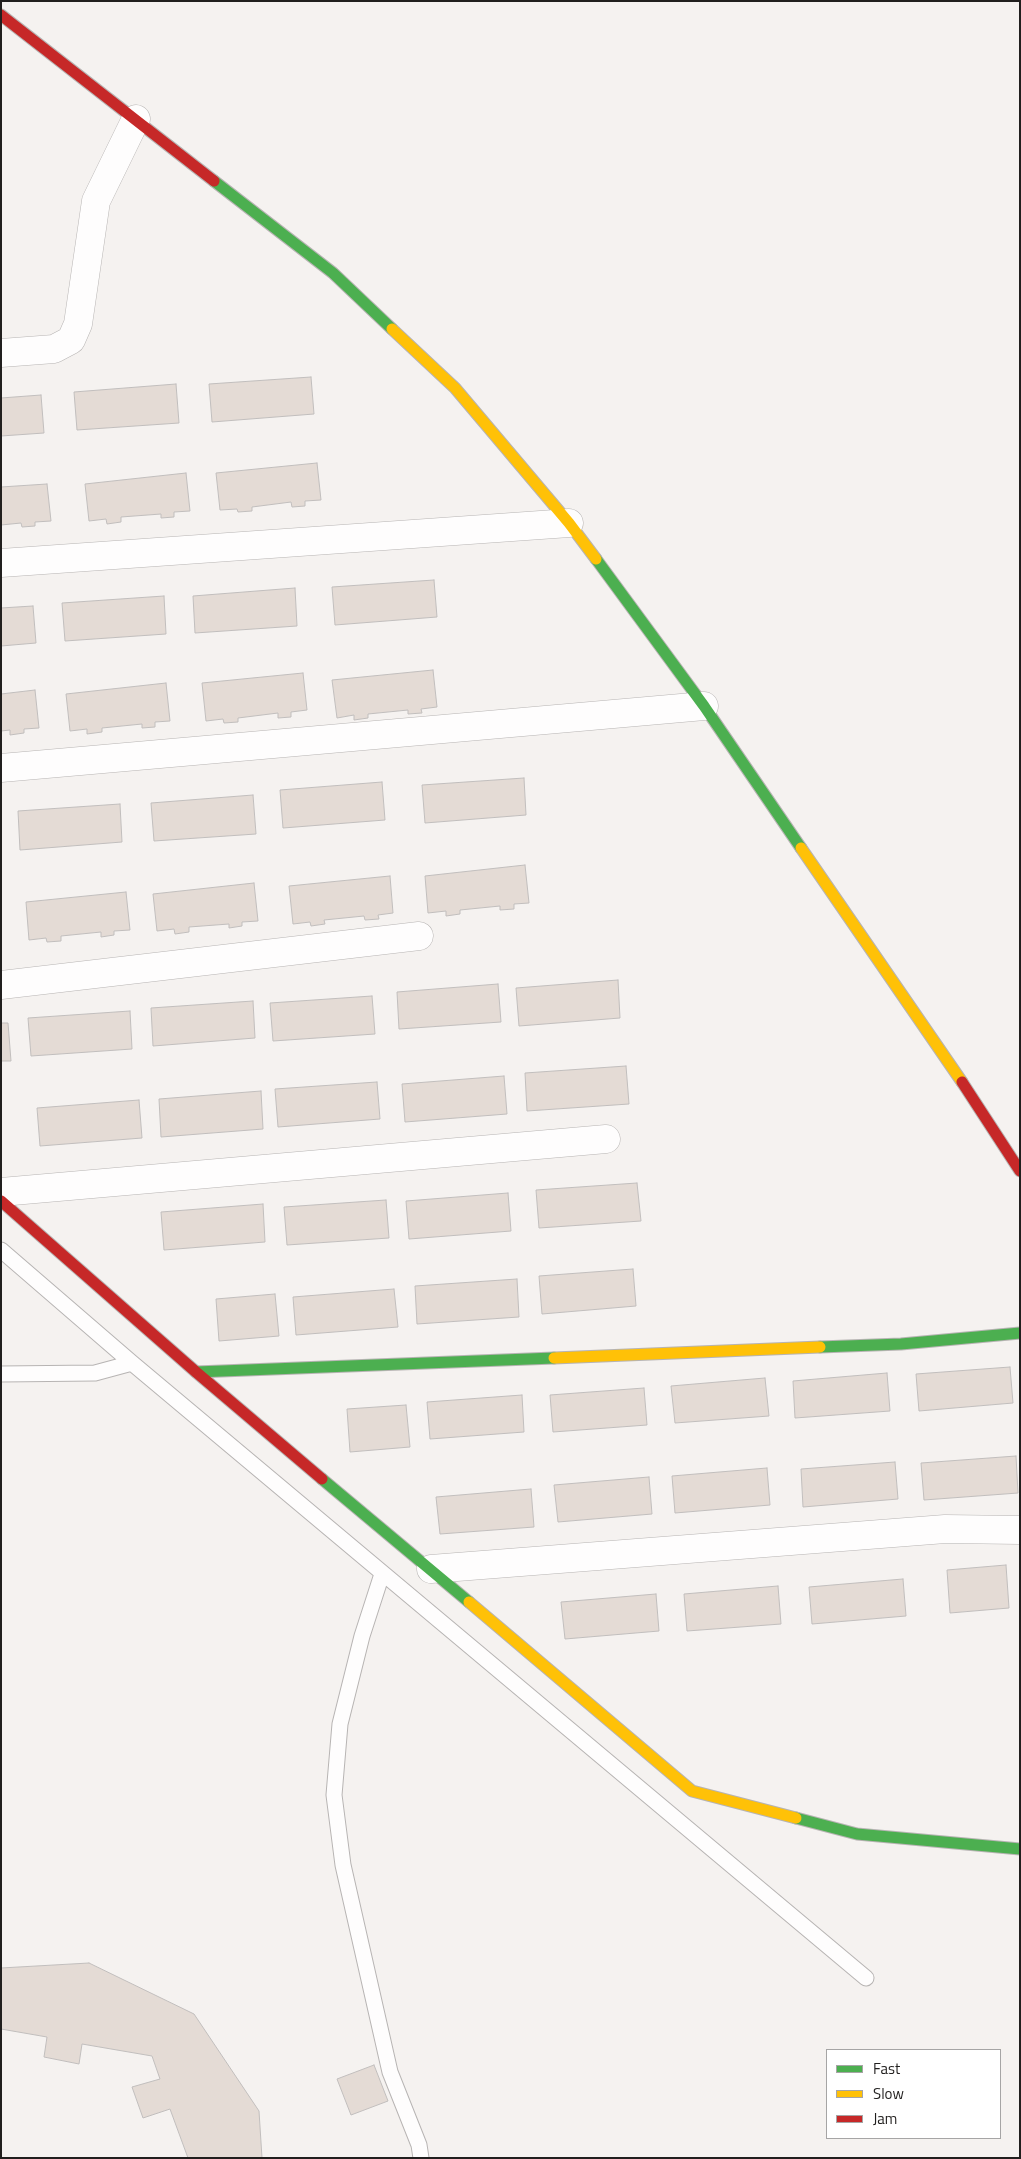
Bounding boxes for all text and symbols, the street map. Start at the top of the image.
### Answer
legend [826,2049,1001,2139]
text: Fast [873,2057,900,2080]
text: Slow [873,2082,904,2105]
text: Jam [873,2107,897,2130]

